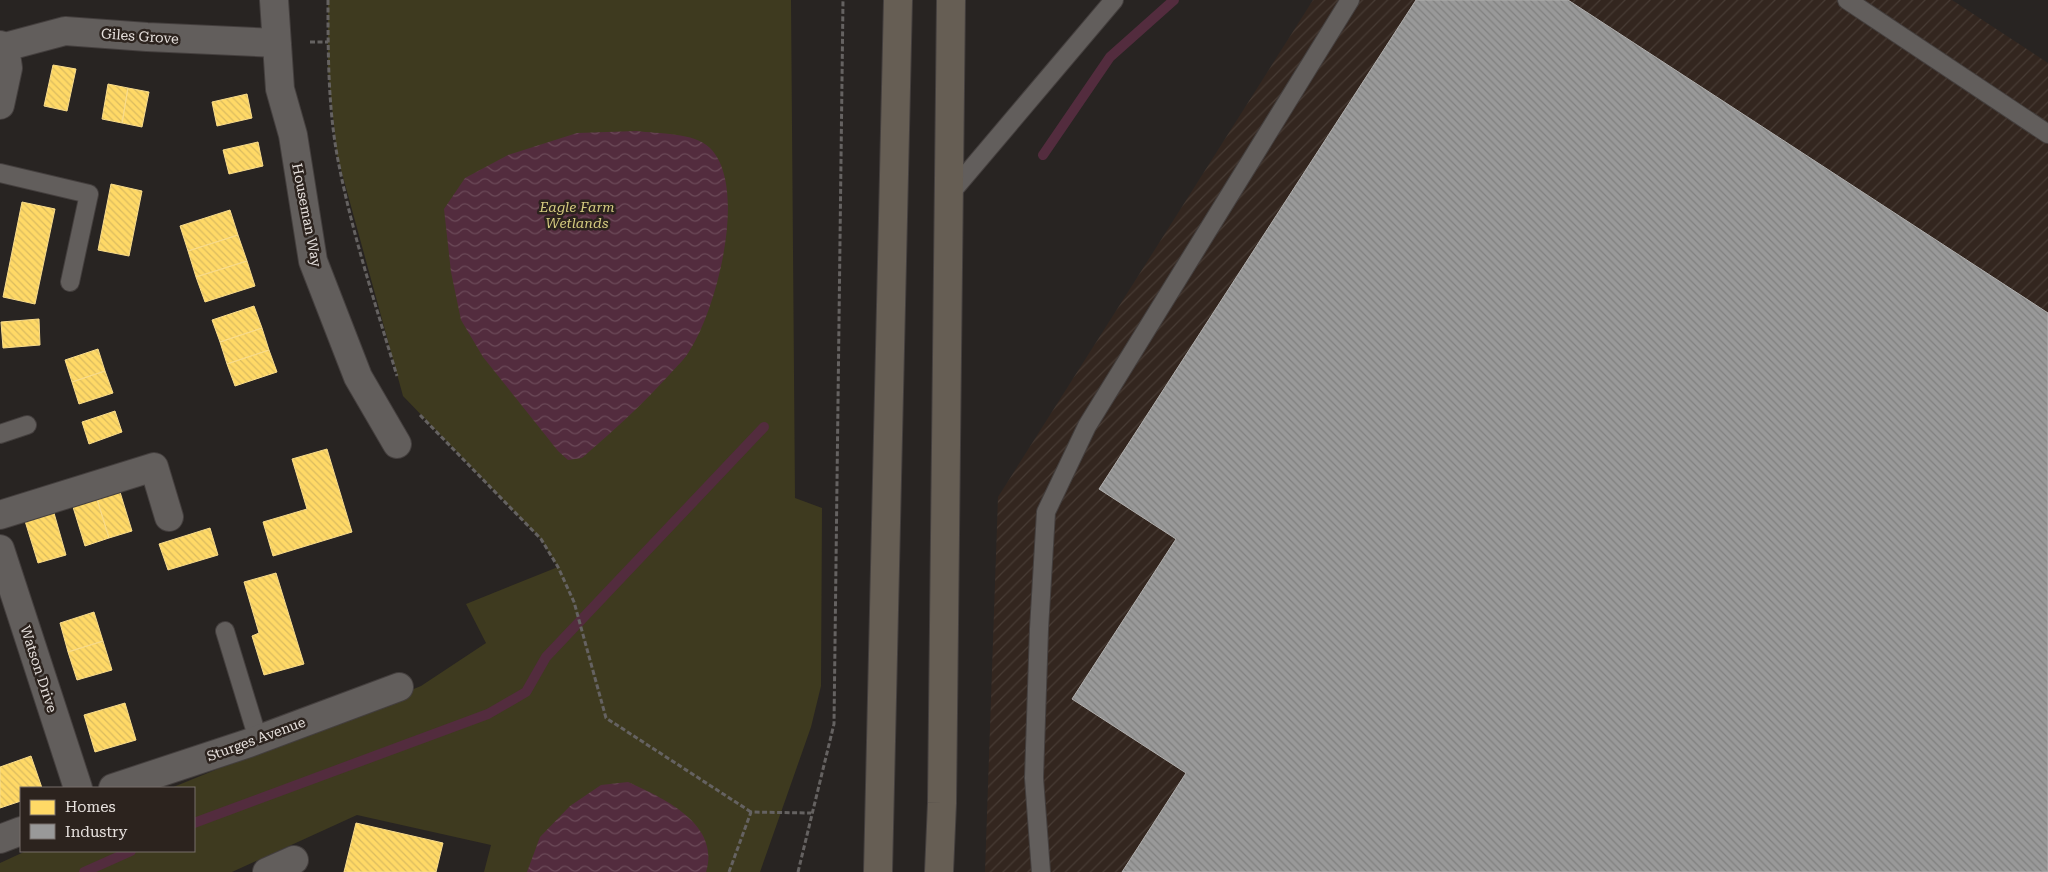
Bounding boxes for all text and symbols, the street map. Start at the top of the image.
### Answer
street label: Giles Grove [101,25,180,47]
street label: Houseman Way [289,162,325,269]
park label: Eagle Farm Wetlands [538,199,615,231]
street label: Watson Drive [17,623,61,715]
street label: Sturges Avenue [204,714,308,764]
legend [20,787,195,852]
text: Homes [65,798,116,816]
text: Industry [65,823,127,841]

